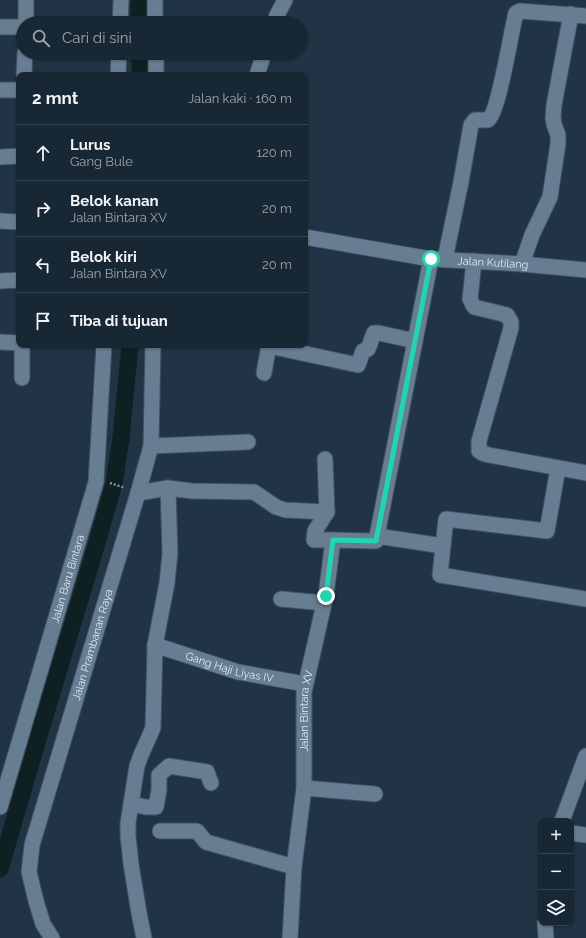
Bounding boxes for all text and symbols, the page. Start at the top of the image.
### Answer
search box [16,16,308,60]
icon: search [30,27,52,49]
text: Cari di sini [62,29,132,47]
text: 2 mnt [32,88,78,108]
text: Jalan kaki · 160 m [188,91,292,106]
text: Lurus [70,136,111,154]
icon: ahead [32,142,54,164]
text: 120 m [256,145,292,160]
text: Gang Bule [70,154,133,169]
text: Belok kanan [70,192,159,210]
icon: right [32,198,54,220]
text: 20 m [262,201,292,216]
text: Jalan Bintara XV [70,210,167,225]
text: Belok kiri [70,248,137,266]
route start [422,250,440,268]
icon: left [32,254,54,276]
street label: Jalan Kutilang [457,254,529,272]
text: 20 m [262,257,292,272]
text: Jalan Bintara XV [70,266,167,281]
icon: arrive [32,310,54,332]
text: Tiba di tujuan [70,312,168,330]
street label: Jalan Baru Bintara [49,533,87,625]
route end [317,587,335,605]
street label: Jalan Prambanan Raya [70,588,116,702]
street label: Gang Haji Liyas IV [184,649,275,685]
street label: Jalan Bintara XV [298,668,316,752]
map controls [538,818,574,926]
button: + [538,818,574,854]
button: − [538,854,574,890]
button: layers [538,890,574,926]

